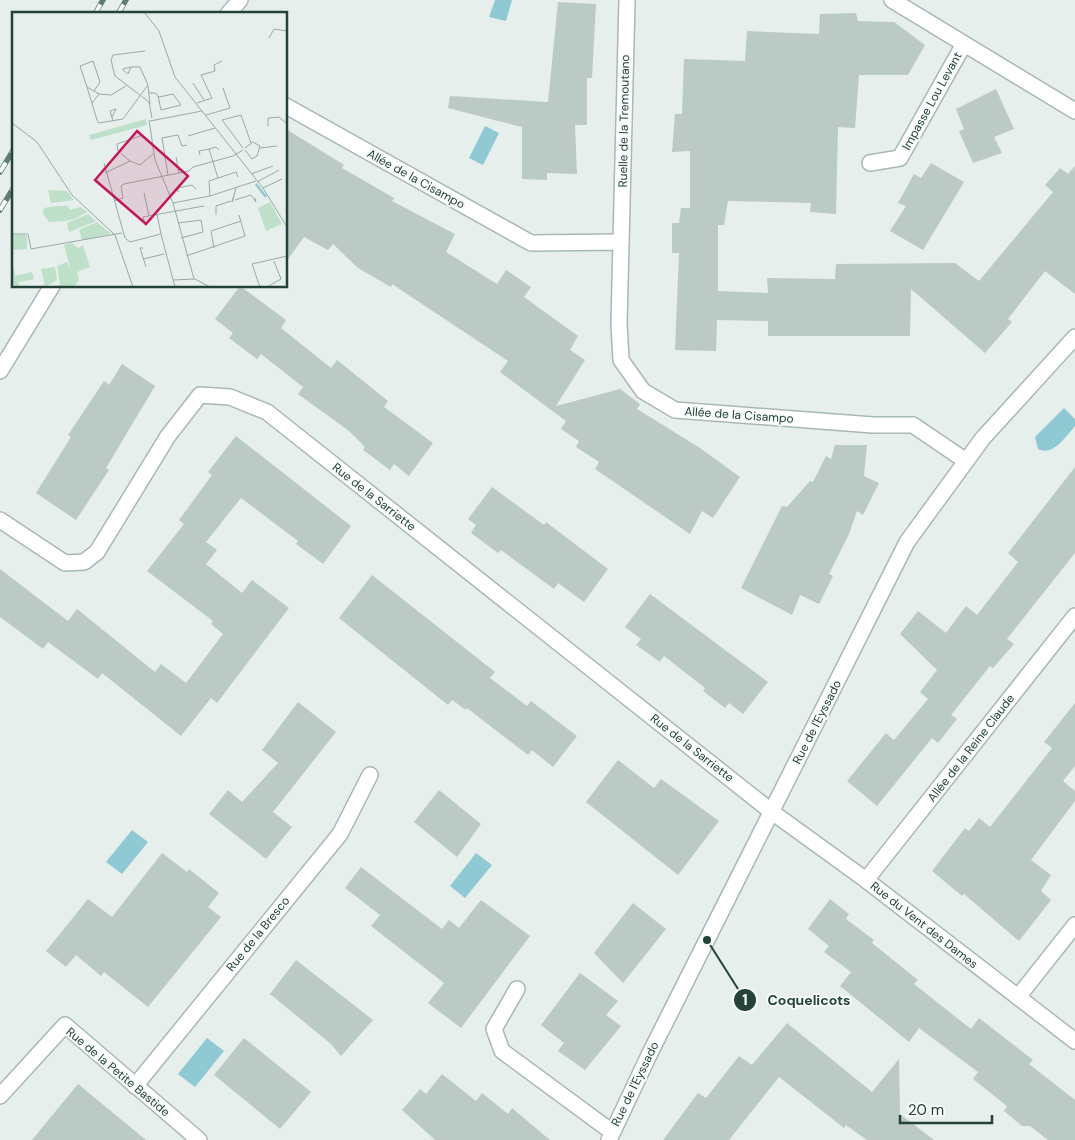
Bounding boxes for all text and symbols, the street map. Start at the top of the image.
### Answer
inset map [12,12,288,288]
street label: Impasse Lou Levant [898,49,966,153]
street label: Ruelle de la Tremoutano [615,54,633,188]
street label: Allée de la Cisampo [364,145,468,213]
street label: Allée de la Cisampo [684,403,794,427]
street label: Rue de la Sarriette [329,459,419,535]
street label: Rue de l'Eyssado [789,677,845,767]
street label: Allée de la Reine Claude [924,691,1018,805]
street label: Rue de la Sarriette [647,710,737,786]
street label: Rue du Vent des Dames [867,878,981,972]
street label: Rue de la Bresco [223,893,293,975]
callout: Coquelicots [732,986,860,1015]
text: 1 [742,990,748,1010]
text: Coquelicots [768,991,850,1009]
street label: Rue de la Petite Bastide [63,1024,173,1120]
street label: Rue de l'Eyssado [608,1039,662,1129]
scale bar [900,1092,992,1124]
text: 20 m [908,1100,944,1120]

